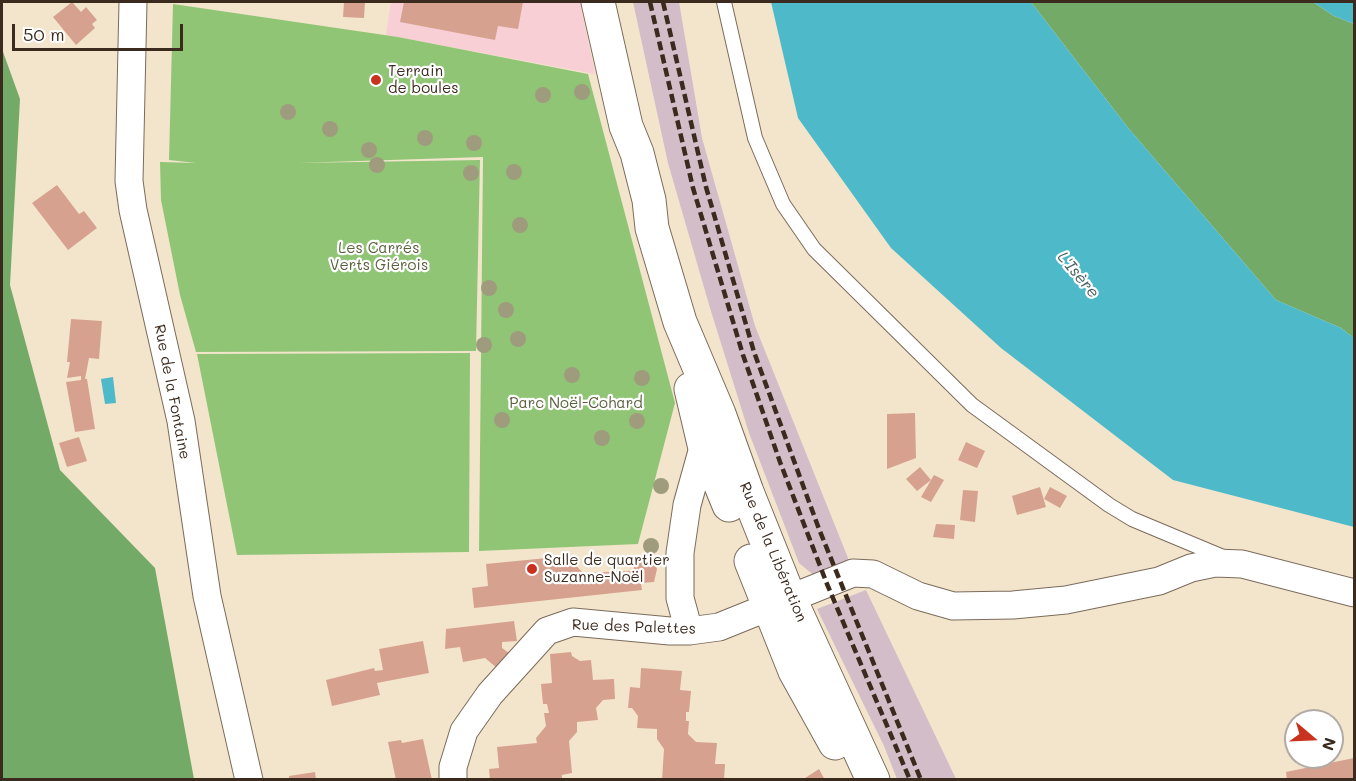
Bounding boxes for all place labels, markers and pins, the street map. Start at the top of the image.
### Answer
place label: Terrain de boules [388,62,459,97]
marker: Terrain de boules [369,73,383,87]
place label: Salle de quartier Suzanne-Noël [544,551,670,586]
marker: Salle de quartier Suzanne-Noël [525,562,539,576]

